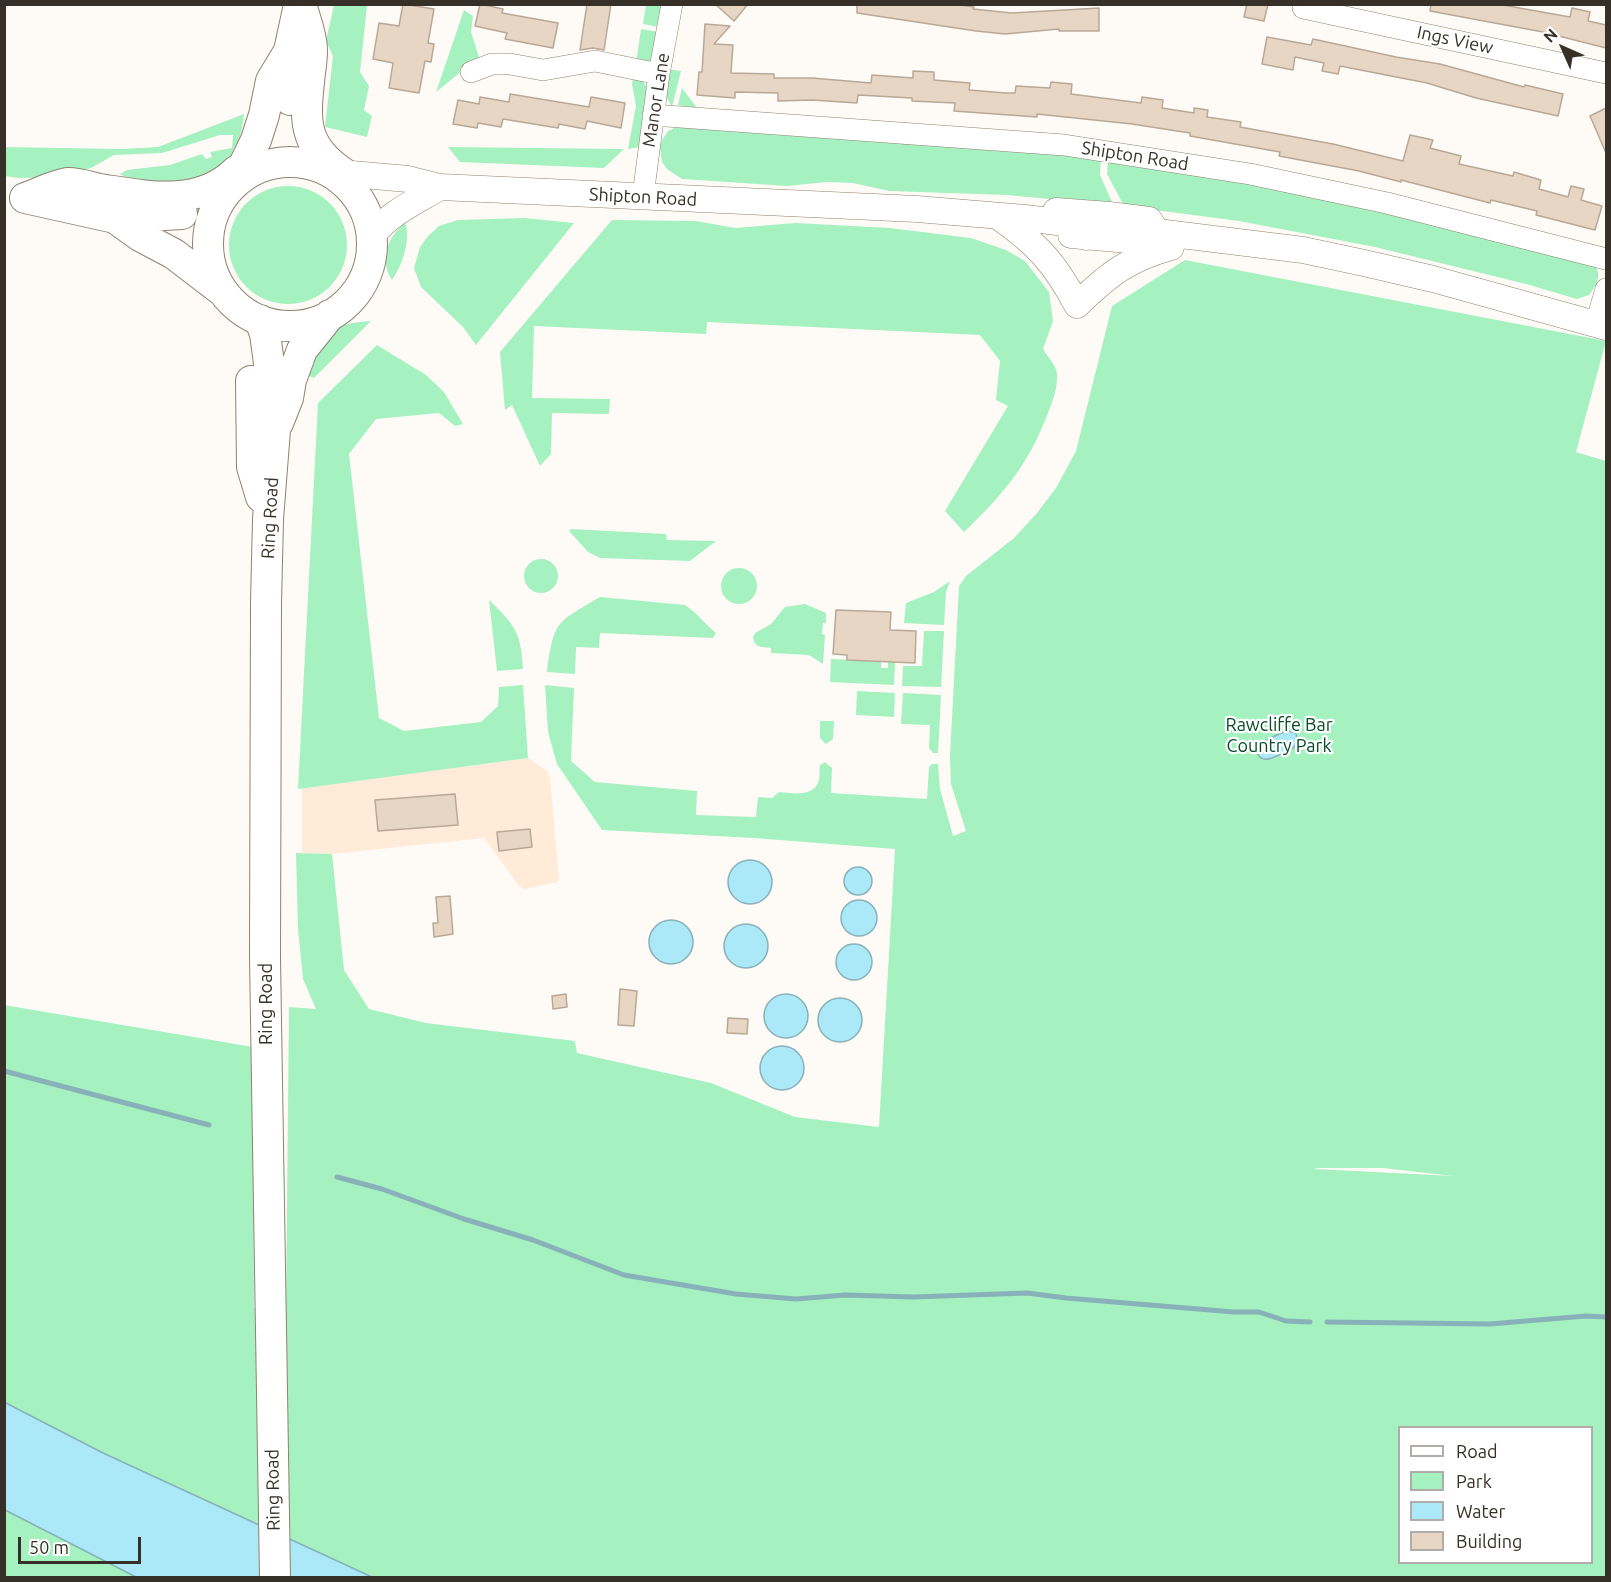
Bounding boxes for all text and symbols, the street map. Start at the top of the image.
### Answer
north arrow [1533,18,1593,78]
street label: Ings View [1415,21,1495,59]
text: N [1540,25,1561,46]
street label: Manor Lane [638,51,674,149]
street label: Shipton Road [1080,137,1190,175]
street label: Shipton Road [588,183,698,211]
street label: Ring Road [257,477,283,559]
park label: Rawcliffe Bar Country Park [1225,714,1333,756]
street label: Ring Road [255,963,277,1045]
legend [1398,1426,1593,1564]
text: Road [1456,1441,1498,1461]
street label: Ring Road [261,1449,285,1531]
text: Park [1456,1471,1492,1491]
text: Water [1456,1501,1505,1521]
scale bar [21,1525,144,1563]
text: Building [1456,1531,1522,1551]
text: 50 m [29,1537,69,1557]

